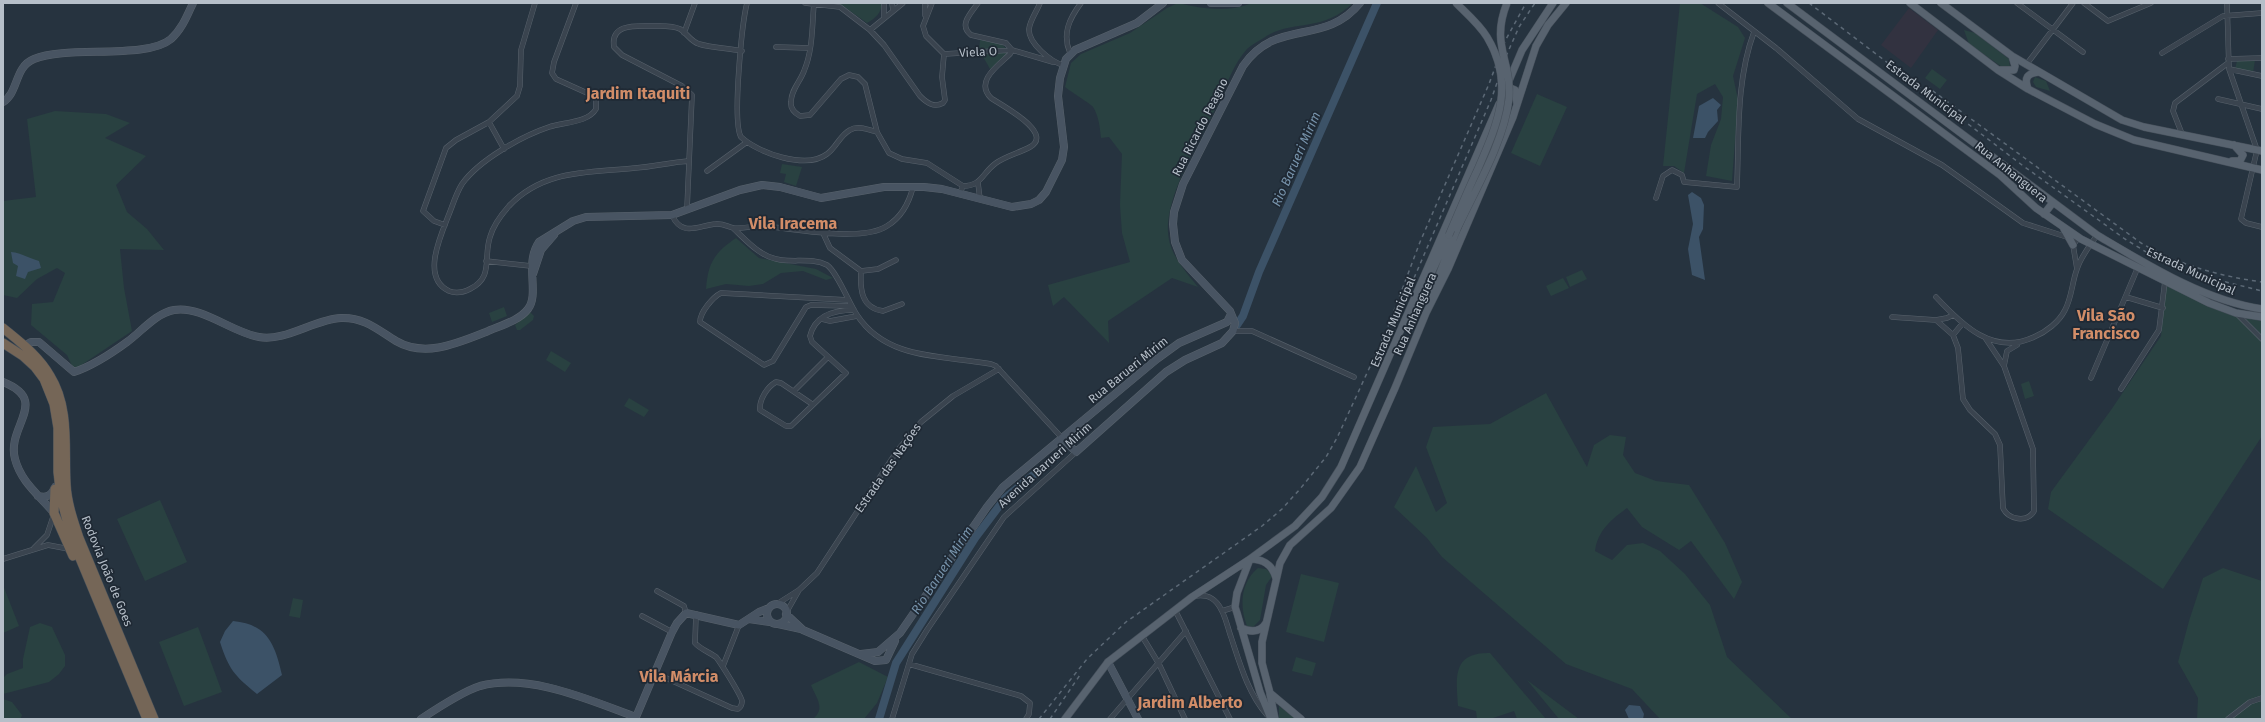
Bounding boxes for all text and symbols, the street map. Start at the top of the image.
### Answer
street label: Viela O [959,44,997,60]
street label: Estrada Municipal [1883,57,1969,127]
street label: Rua Ricardo Peagno [1169,76,1231,178]
district label: Jardim Itaquiti [585,84,690,103]
water label: Rio Barueri Mirim [1268,109,1324,209]
street label: Rua Anhanguera [1972,139,2050,205]
district label: Vila Iracema [748,214,838,233]
street label: Estrada Municipal [2144,244,2238,298]
street label: Rua Anhanguera [1391,271,1439,357]
street label: Estrada Municipal [1368,274,1419,369]
district label: Vila São Francisco [2072,306,2140,343]
street label: Rua Barueri Mirim [1085,334,1171,406]
street label: Avenida Barueri Mirim [995,419,1095,511]
street label: Estrada das Nações [852,420,924,515]
street label: Rodovia João de Goes [78,514,136,629]
water label: Rio Barueri Mirim [908,523,976,617]
district label: Vila Márcia [638,667,719,686]
district label: Jardim Alberto [1136,693,1243,712]

